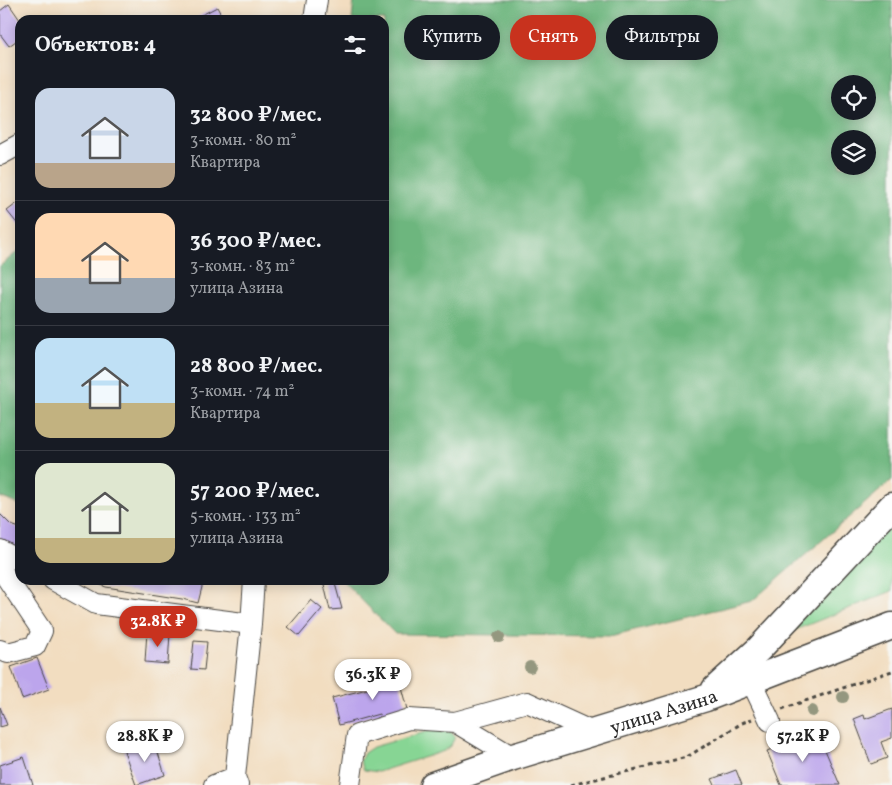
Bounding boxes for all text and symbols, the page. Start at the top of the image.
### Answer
chip: Купить [404,15,500,60]
chip: Снять [510,15,596,60]
chip: Фильтры [606,15,718,60]
text: Объектов: 4 [35,31,156,60]
icon: filters [341,31,369,59]
map controls [831,75,876,175]
button: locate [831,75,876,120]
text: 32 800 ₽/мес. [190,101,322,130]
icon: home [75,108,135,168]
text: 3-комн. · 80 m² [190,130,297,152]
button: layers [831,130,876,175]
text: Квартира [190,152,260,174]
text: 36 300 ₽/мес. [190,227,322,256]
icon: home [75,233,135,293]
text: 3-комн. · 83 m² [190,256,295,278]
text: улица Азина [190,278,283,300]
text: 28 800 ₽/мес. [190,352,323,381]
icon: home [75,358,135,418]
text: 3-комн. · 74 m² [190,381,294,403]
text: Квартира [190,403,260,425]
text: 57 200 ₽/мес. [190,477,320,506]
icon: home [75,483,135,543]
text: 5-комн. · 133 m² [190,506,301,528]
text: улица Азина [190,528,283,550]
pin: 32.8K ₽ [112,606,204,648]
text: 32.8K ₽ [130,611,186,633]
pin: 36.3K ₽ [327,658,419,701]
text: 36.3K ₽ [345,664,401,686]
street label: улица Азина [607,684,722,742]
pin: 28.8K ₽ [99,720,191,763]
pin: 57.2K ₽ [757,720,849,763]
text: 28.8K ₽ [117,726,173,748]
text: 57.2K ₽ [777,726,829,748]

